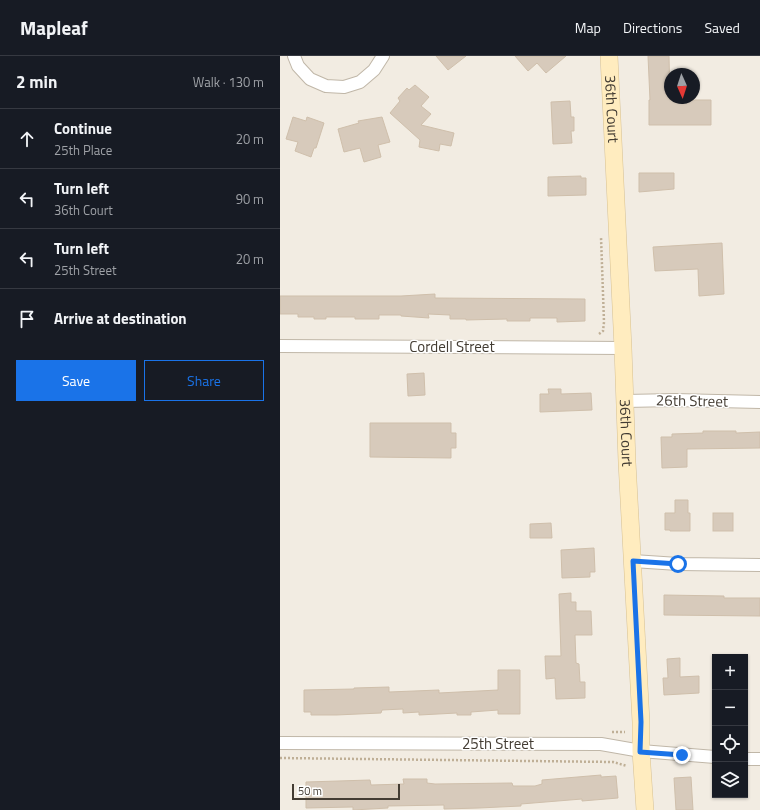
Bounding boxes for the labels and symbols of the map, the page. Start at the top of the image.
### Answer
north arrow [664,68,700,104]
street label: 36th Court [599,74,625,144]
street label: Cordell Street [409,335,495,358]
street label: 26th Street [656,388,729,413]
street label: 36th Court [614,398,639,468]
route start [669,555,687,573]
street label: 25th Street [462,732,535,755]
route end [673,746,691,764]
scale bar [292,782,400,801]

